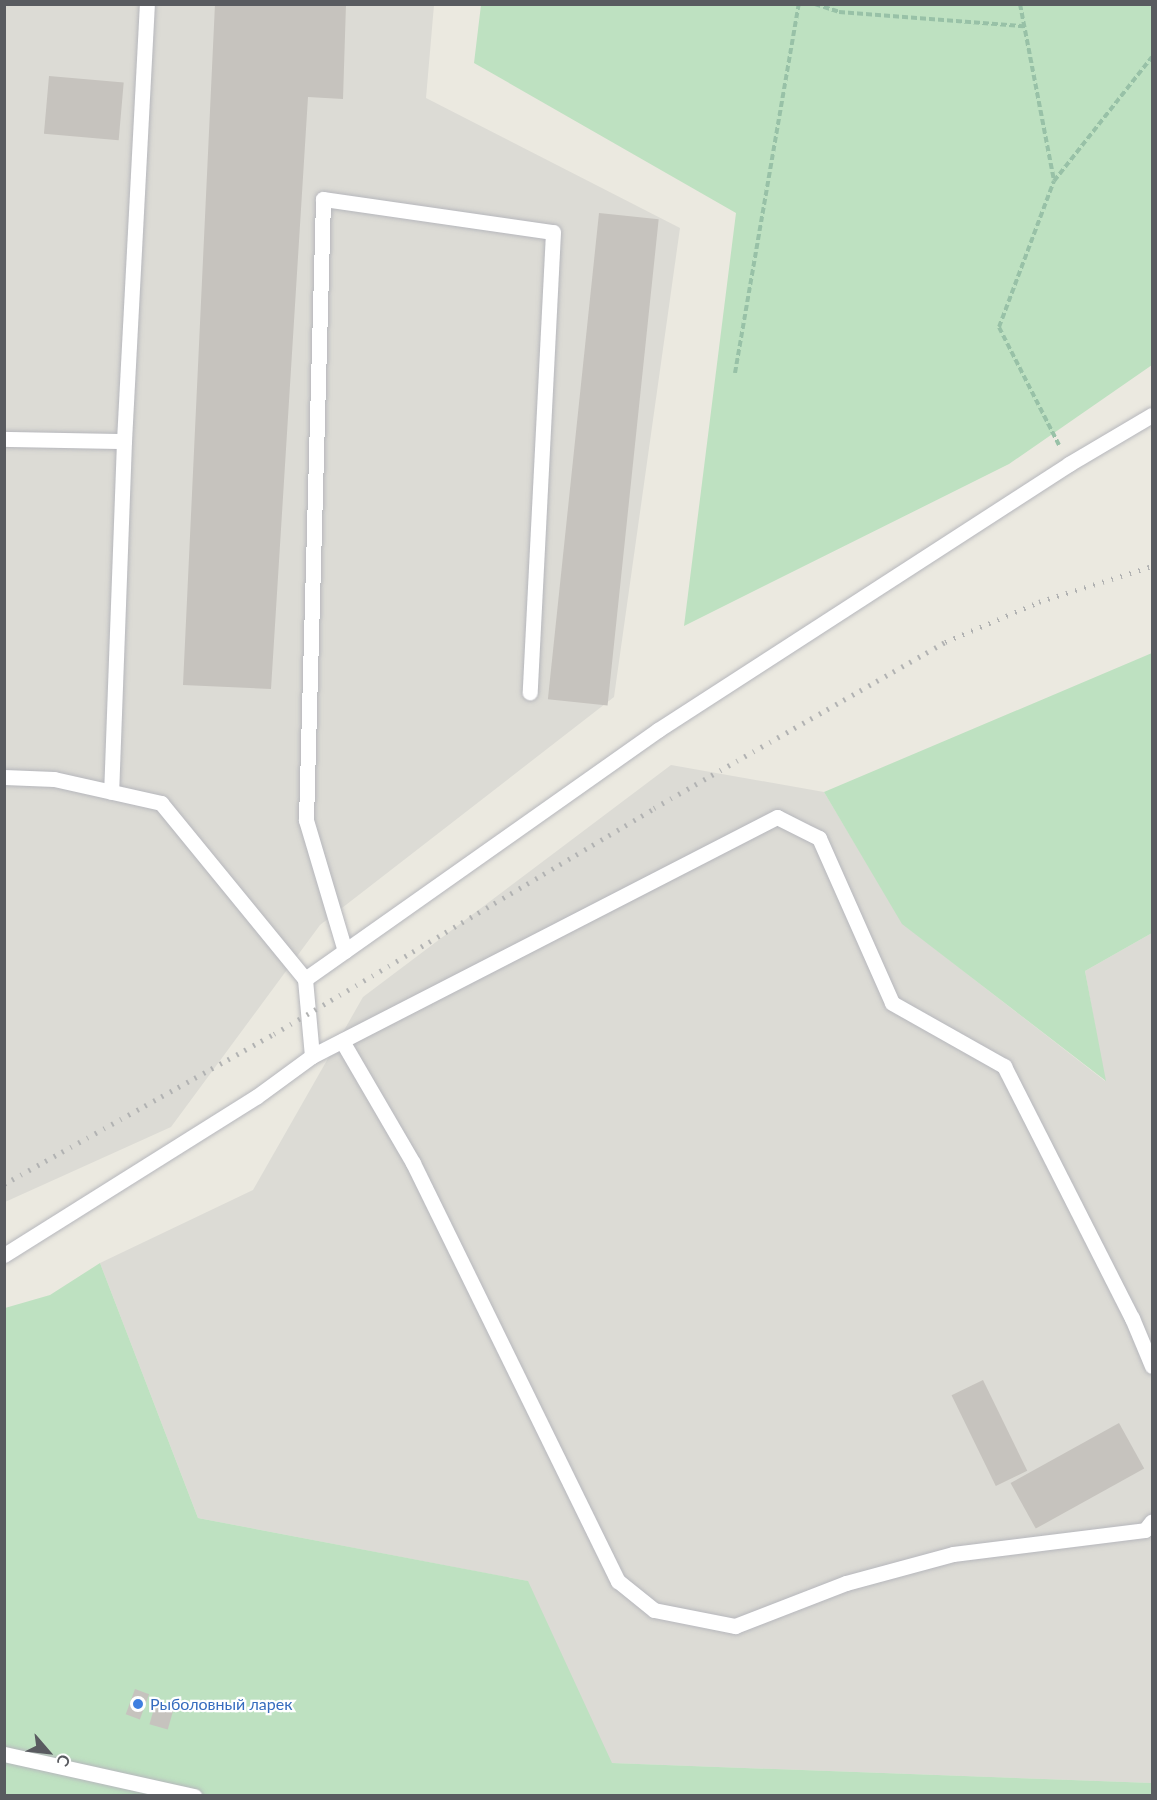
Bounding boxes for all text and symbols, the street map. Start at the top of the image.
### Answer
place label: Рыболовный ларек [150,1694,292,1714]
marker: Рыболовный ларек [131,1697,145,1711]
north arrow [18,1722,78,1782]
text: С [53,1752,75,1770]

